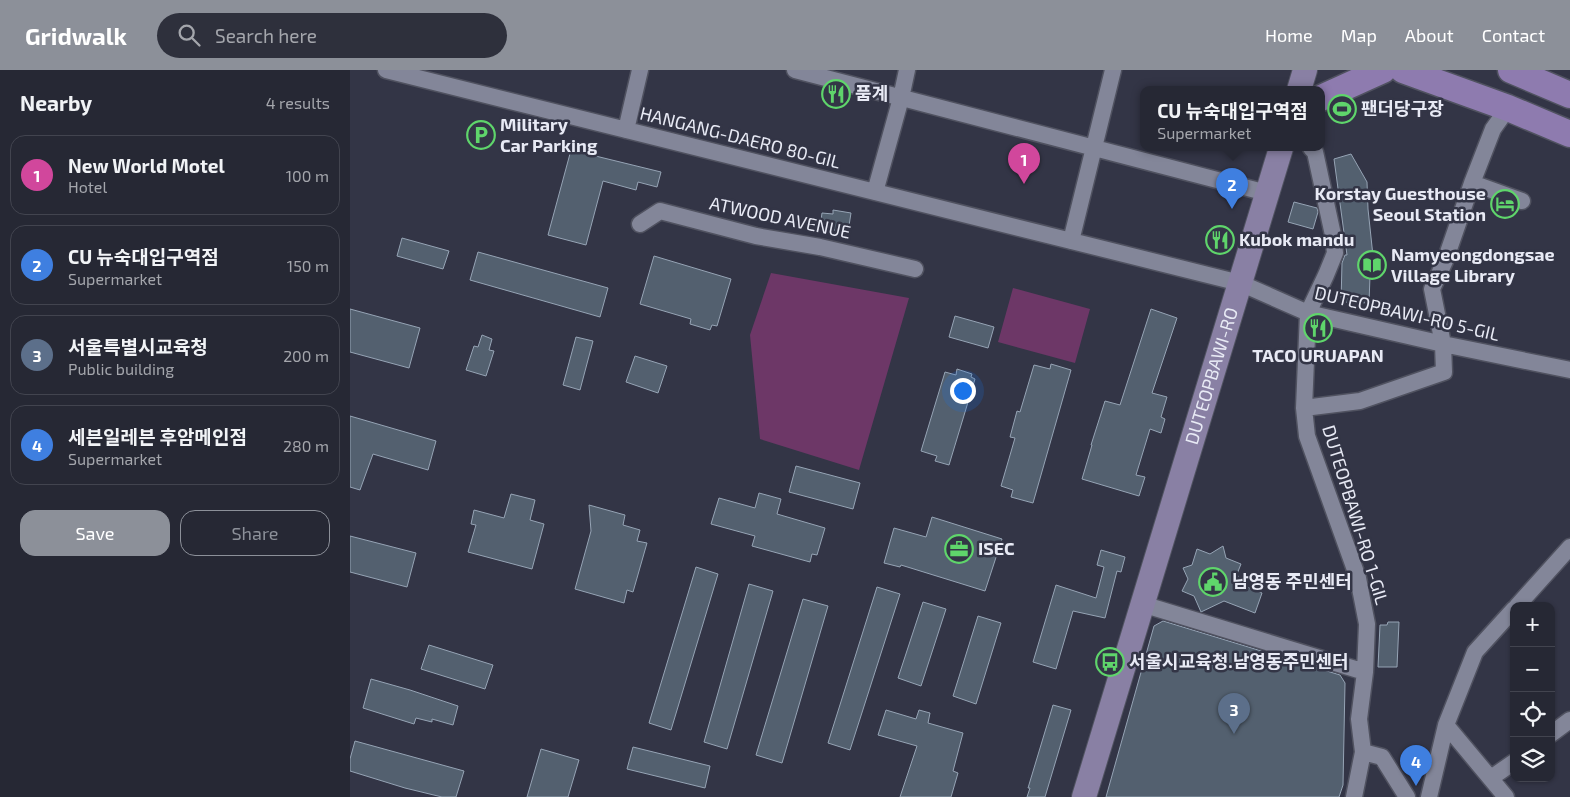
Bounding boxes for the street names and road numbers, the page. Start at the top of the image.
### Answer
street label: HANGANG-DAERO 80-GIL [638,101,843,173]
street label: ATWOOD AVENUE [708,191,853,243]
street label: DUTEOPBAWI-RO 5-GIL [1313,281,1502,345]
street label: DUTEOPBAWI-RO [1180,304,1242,447]
street label: DUTEOPBAWI-RO 1-GIL [1318,422,1394,607]

